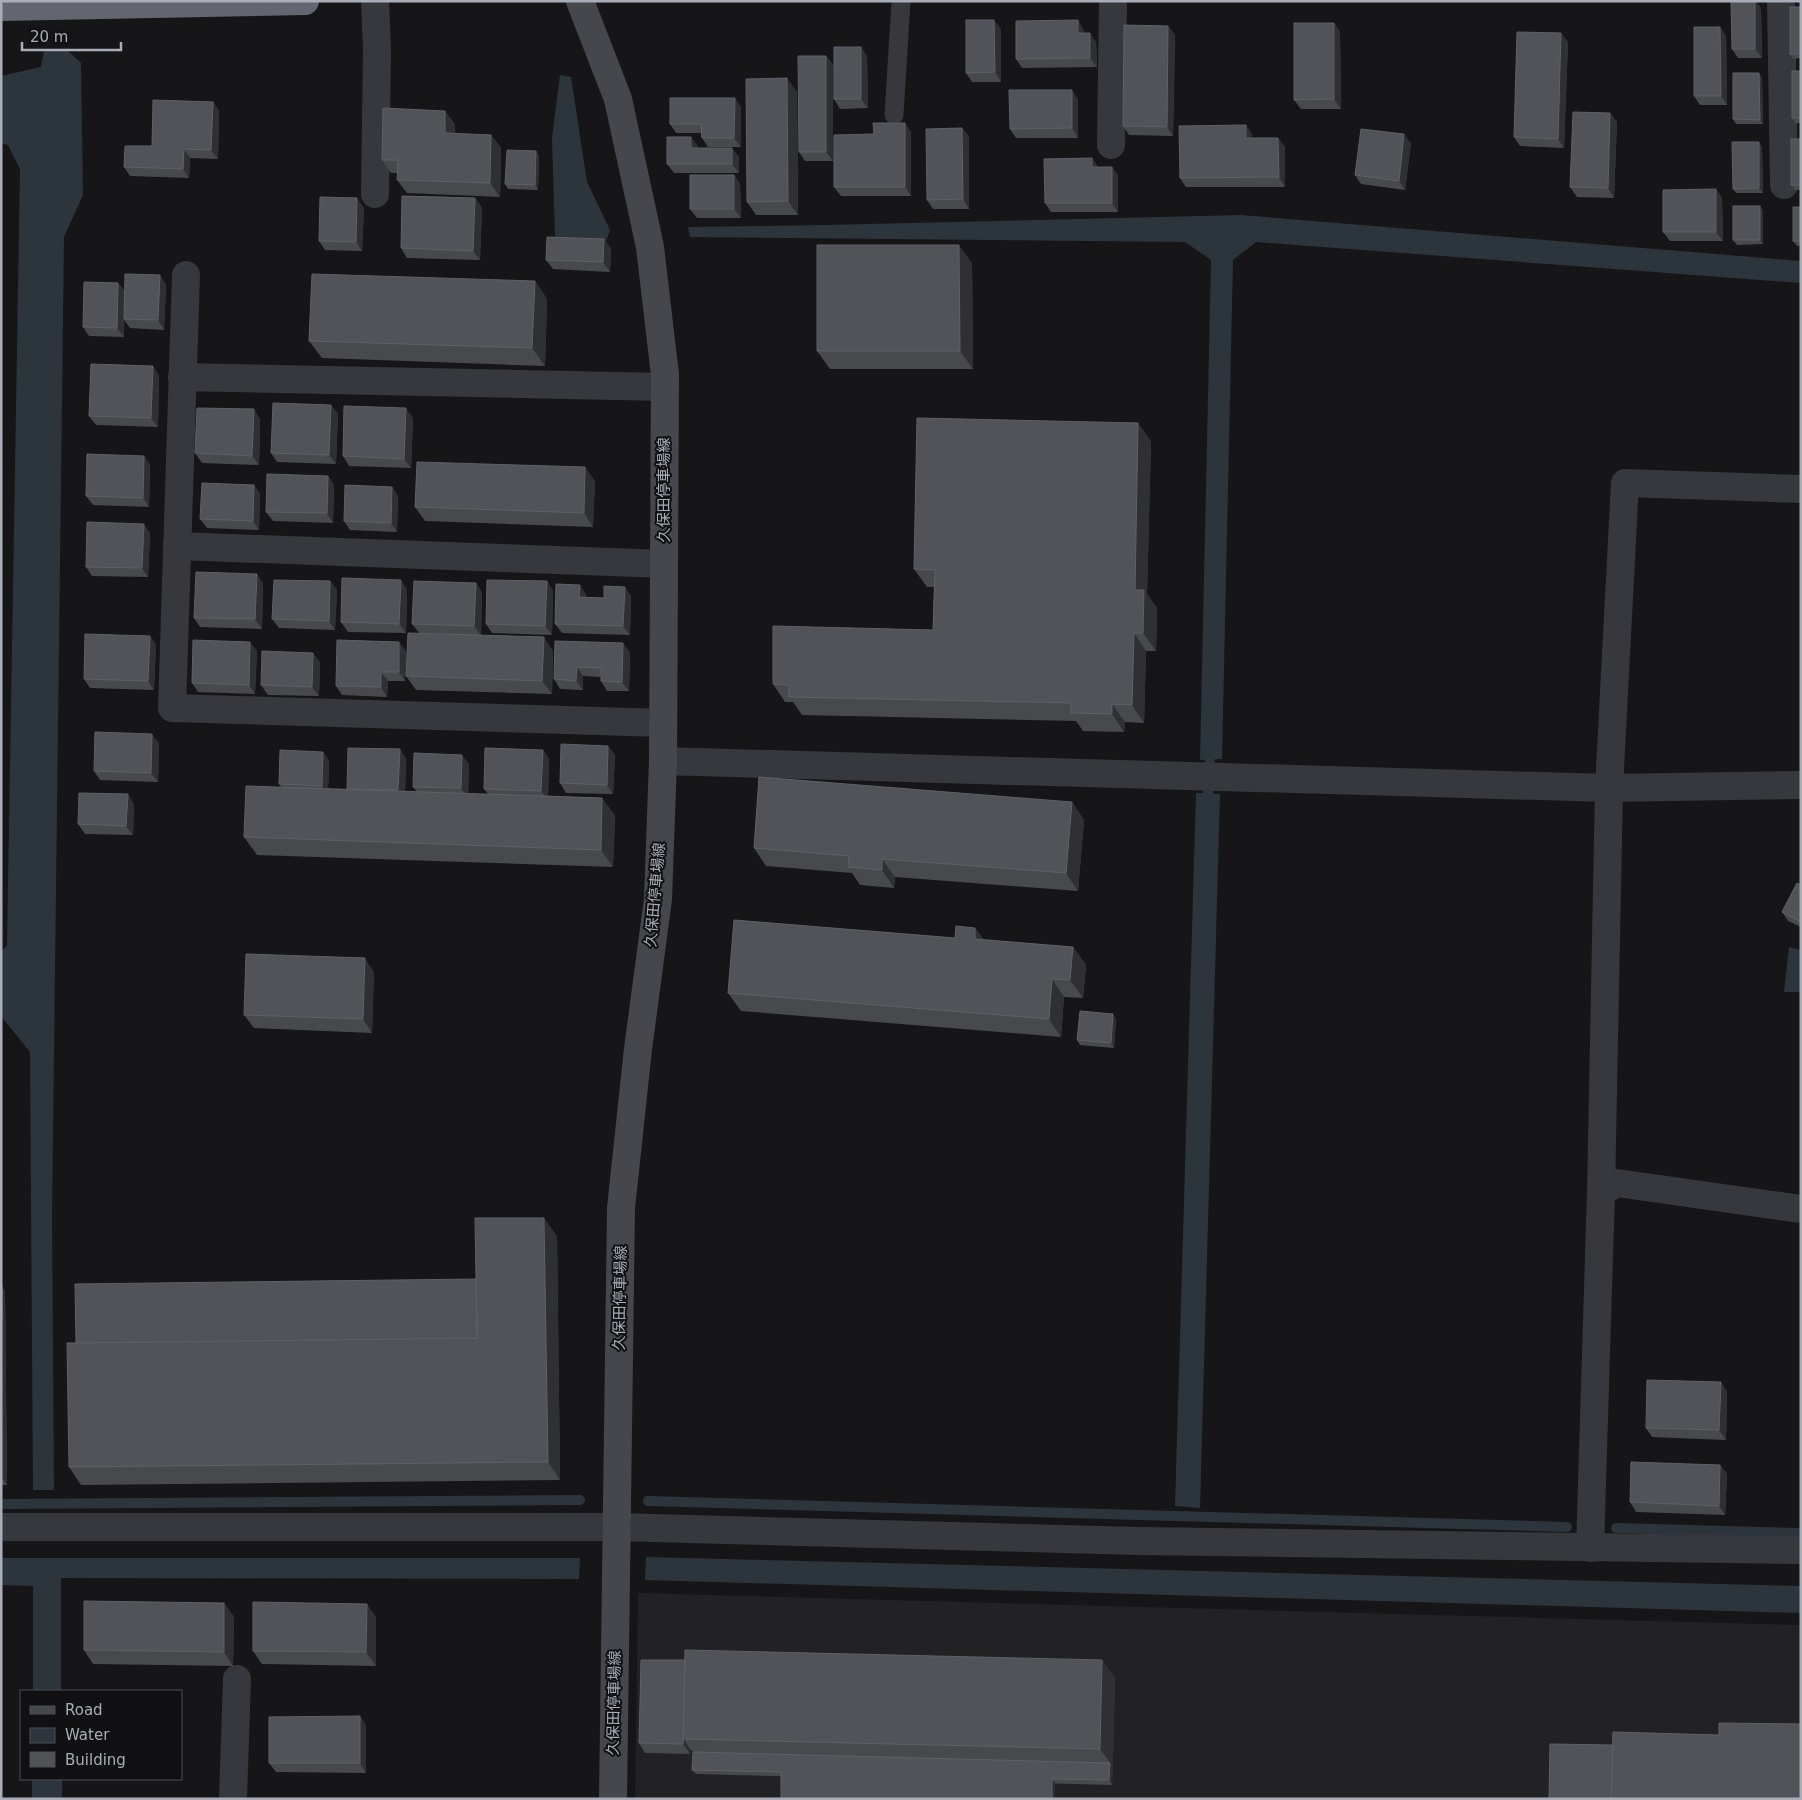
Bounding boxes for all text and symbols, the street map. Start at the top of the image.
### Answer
scale bar [22,20,121,52]
text: 20 m [30,28,68,46]
street label: 久保田停車場線 [655,437,673,543]
street label: 久保田停車場線 [641,842,669,948]
street label: 久保田停車場線 [610,1245,630,1351]
street label: 久保田停車場線 [604,1650,624,1756]
legend [20,1690,182,1780]
text: Road [65,1701,103,1719]
text: Water [65,1726,110,1744]
text: Building [65,1751,126,1769]

